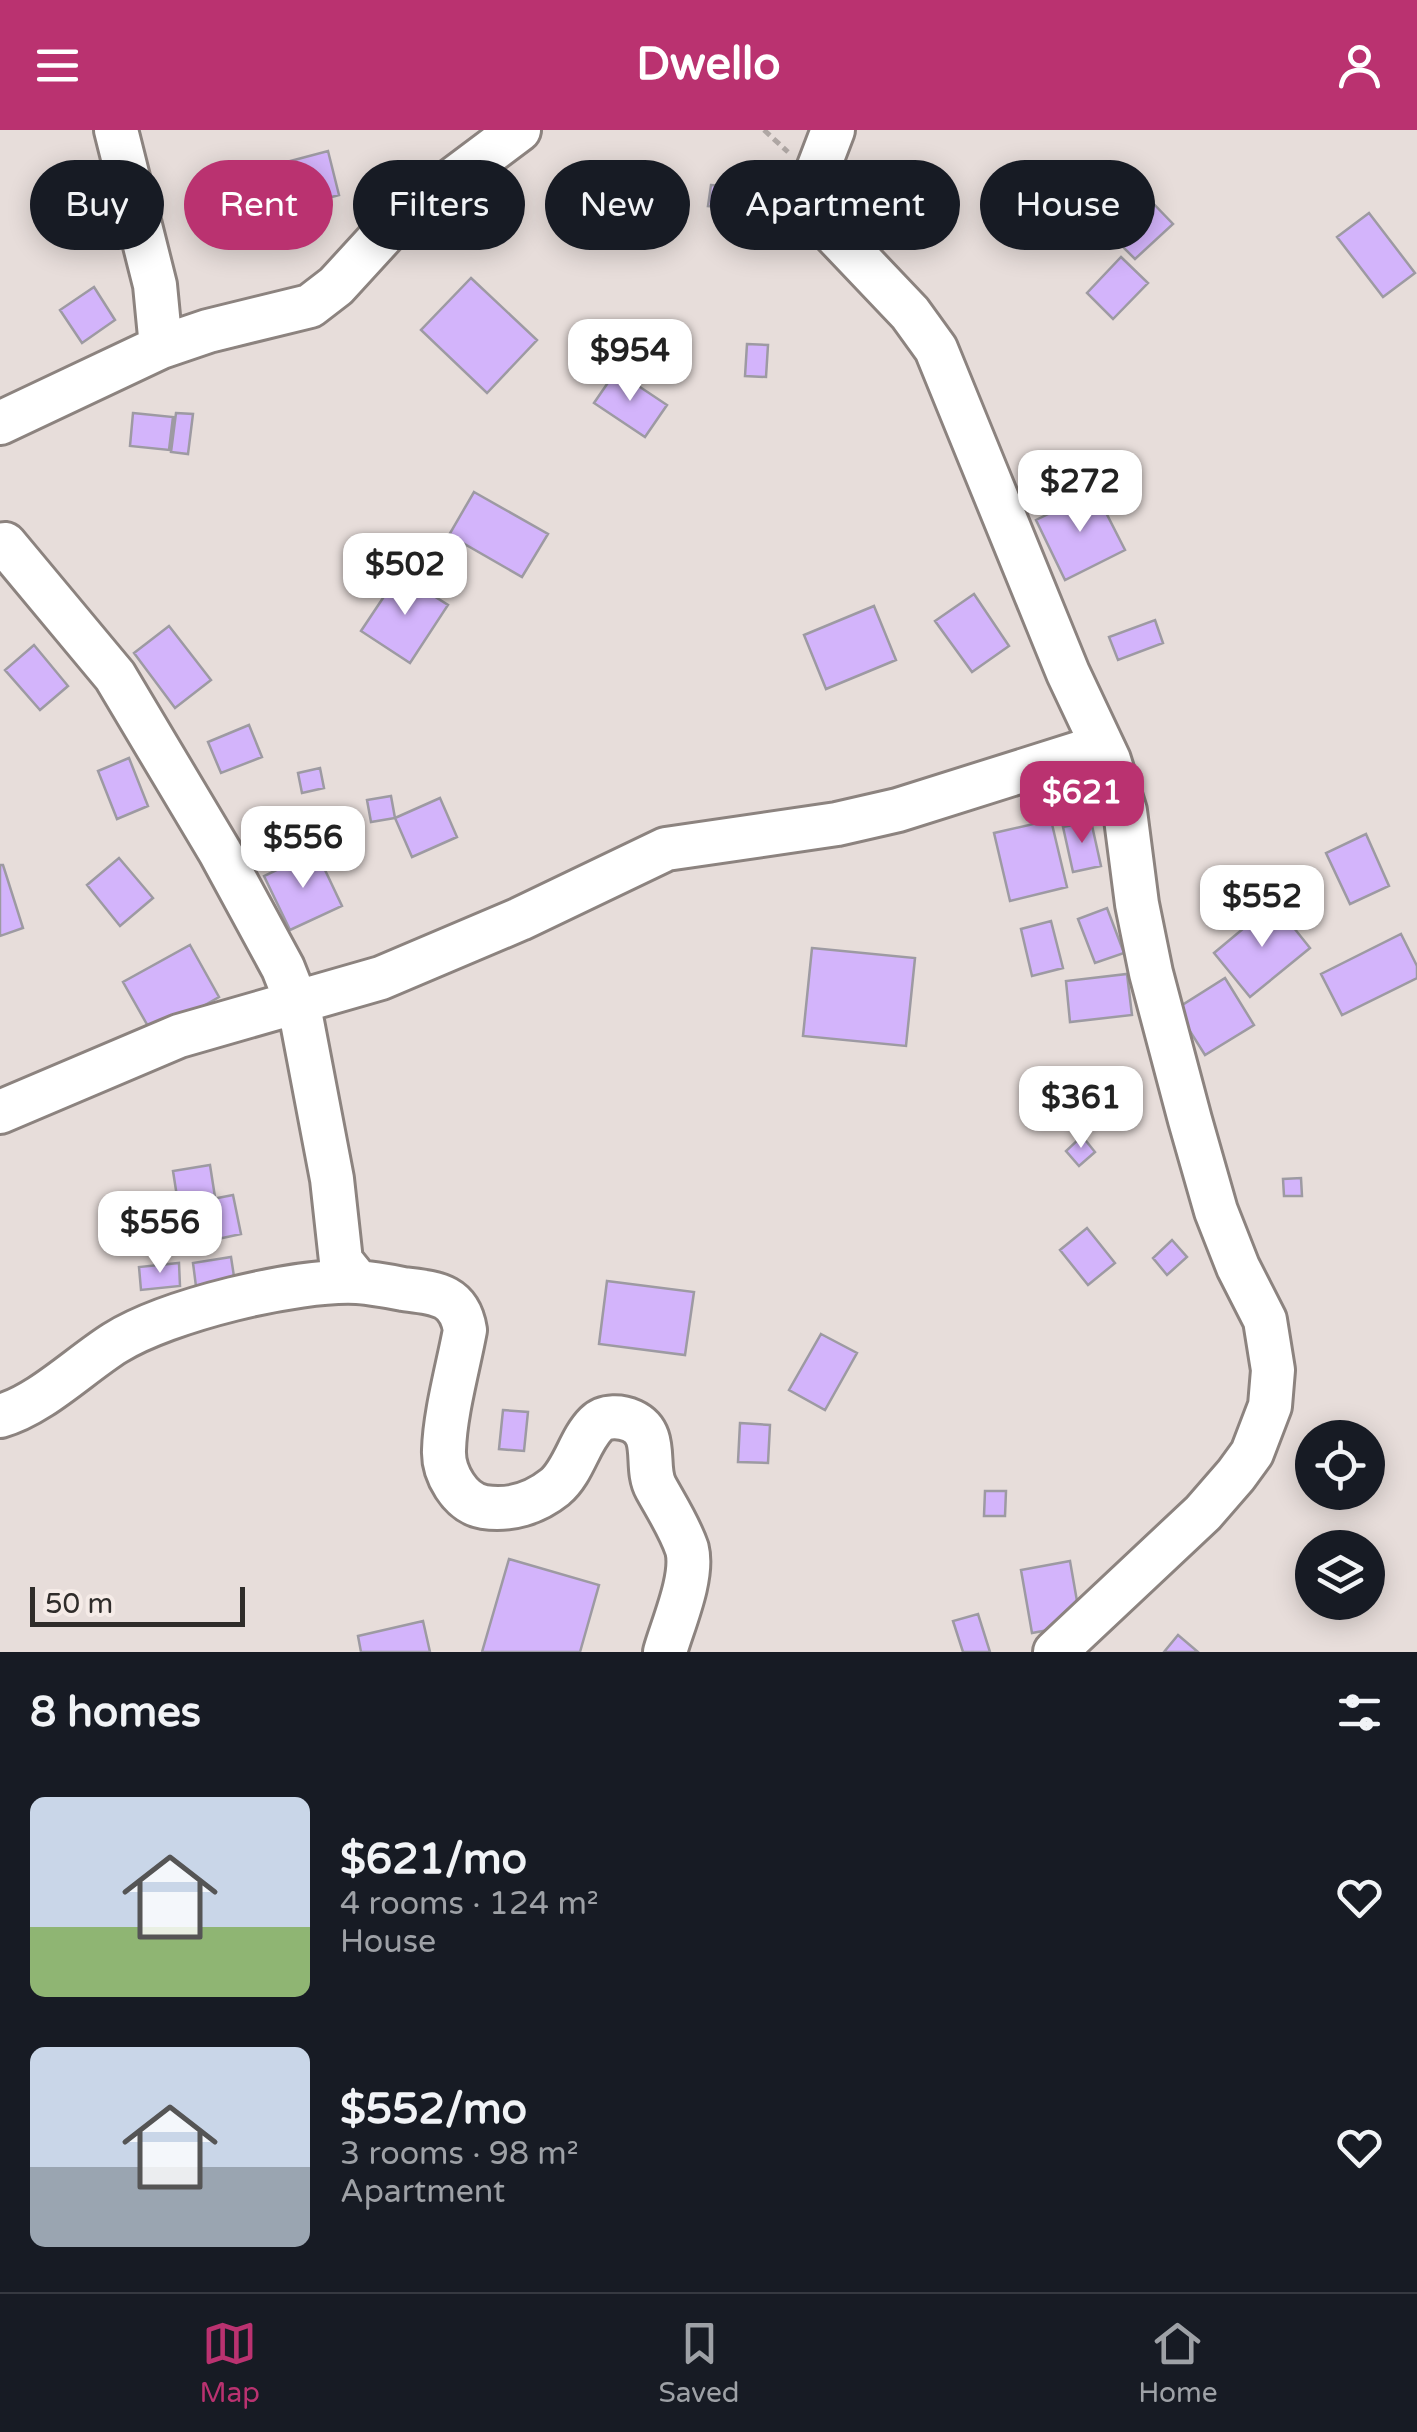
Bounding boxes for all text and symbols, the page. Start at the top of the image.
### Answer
icon: menu [30,38,85,93]
text: Dwello [636,38,781,92]
icon: person [1332,38,1387,93]
chip: Buy [30,160,164,250]
chip: Rent [184,160,333,250]
chip: Filters [353,160,525,250]
chip: New [545,160,690,250]
chip: Apartment [710,160,960,250]
chip: House [980,160,1155,250]
pin: $954 [571,319,689,404]
text: $954 [590,332,670,370]
pin: $272 [1021,450,1139,535]
text: $272 [1040,463,1120,501]
pin: $502 [346,533,464,618]
text: $502 [365,546,445,584]
pin: $621 [1023,761,1141,846]
text: $621 [1042,774,1122,812]
pin: $556 [244,806,362,891]
text: $556 [263,819,343,857]
pin: $552 [1203,865,1321,950]
text: $552 [1222,878,1302,916]
pin: $361 [1022,1066,1140,1151]
text: $361 [1041,1079,1121,1117]
pin: $556 [101,1191,219,1276]
text: $556 [120,1204,200,1242]
map controls [1295,1420,1385,1620]
button: locate [1295,1420,1385,1510]
button: layers [1295,1530,1385,1620]
scale bar [30,1582,245,1626]
text: 50 m [45,1587,113,1621]
icon: filters [1332,1685,1387,1740]
text: 8 homes [30,1687,201,1738]
text: $621/mo [340,1834,527,1885]
icon: home [110,1837,230,1957]
icon: heart [1332,1870,1387,1925]
text: 4 rooms · 124 m² [340,1885,599,1923]
text: House [340,1923,436,1961]
text: $552/mo [340,2084,527,2135]
icon: home [110,2087,230,2207]
icon: heart [1332,2120,1387,2175]
text: 3 rooms · 98 m² [340,2135,579,2173]
text: Apartment [340,2173,505,2211]
tab: Map [199,2316,260,2410]
tab: Saved [659,2316,740,2410]
tab: Home [1138,2316,1218,2410]

